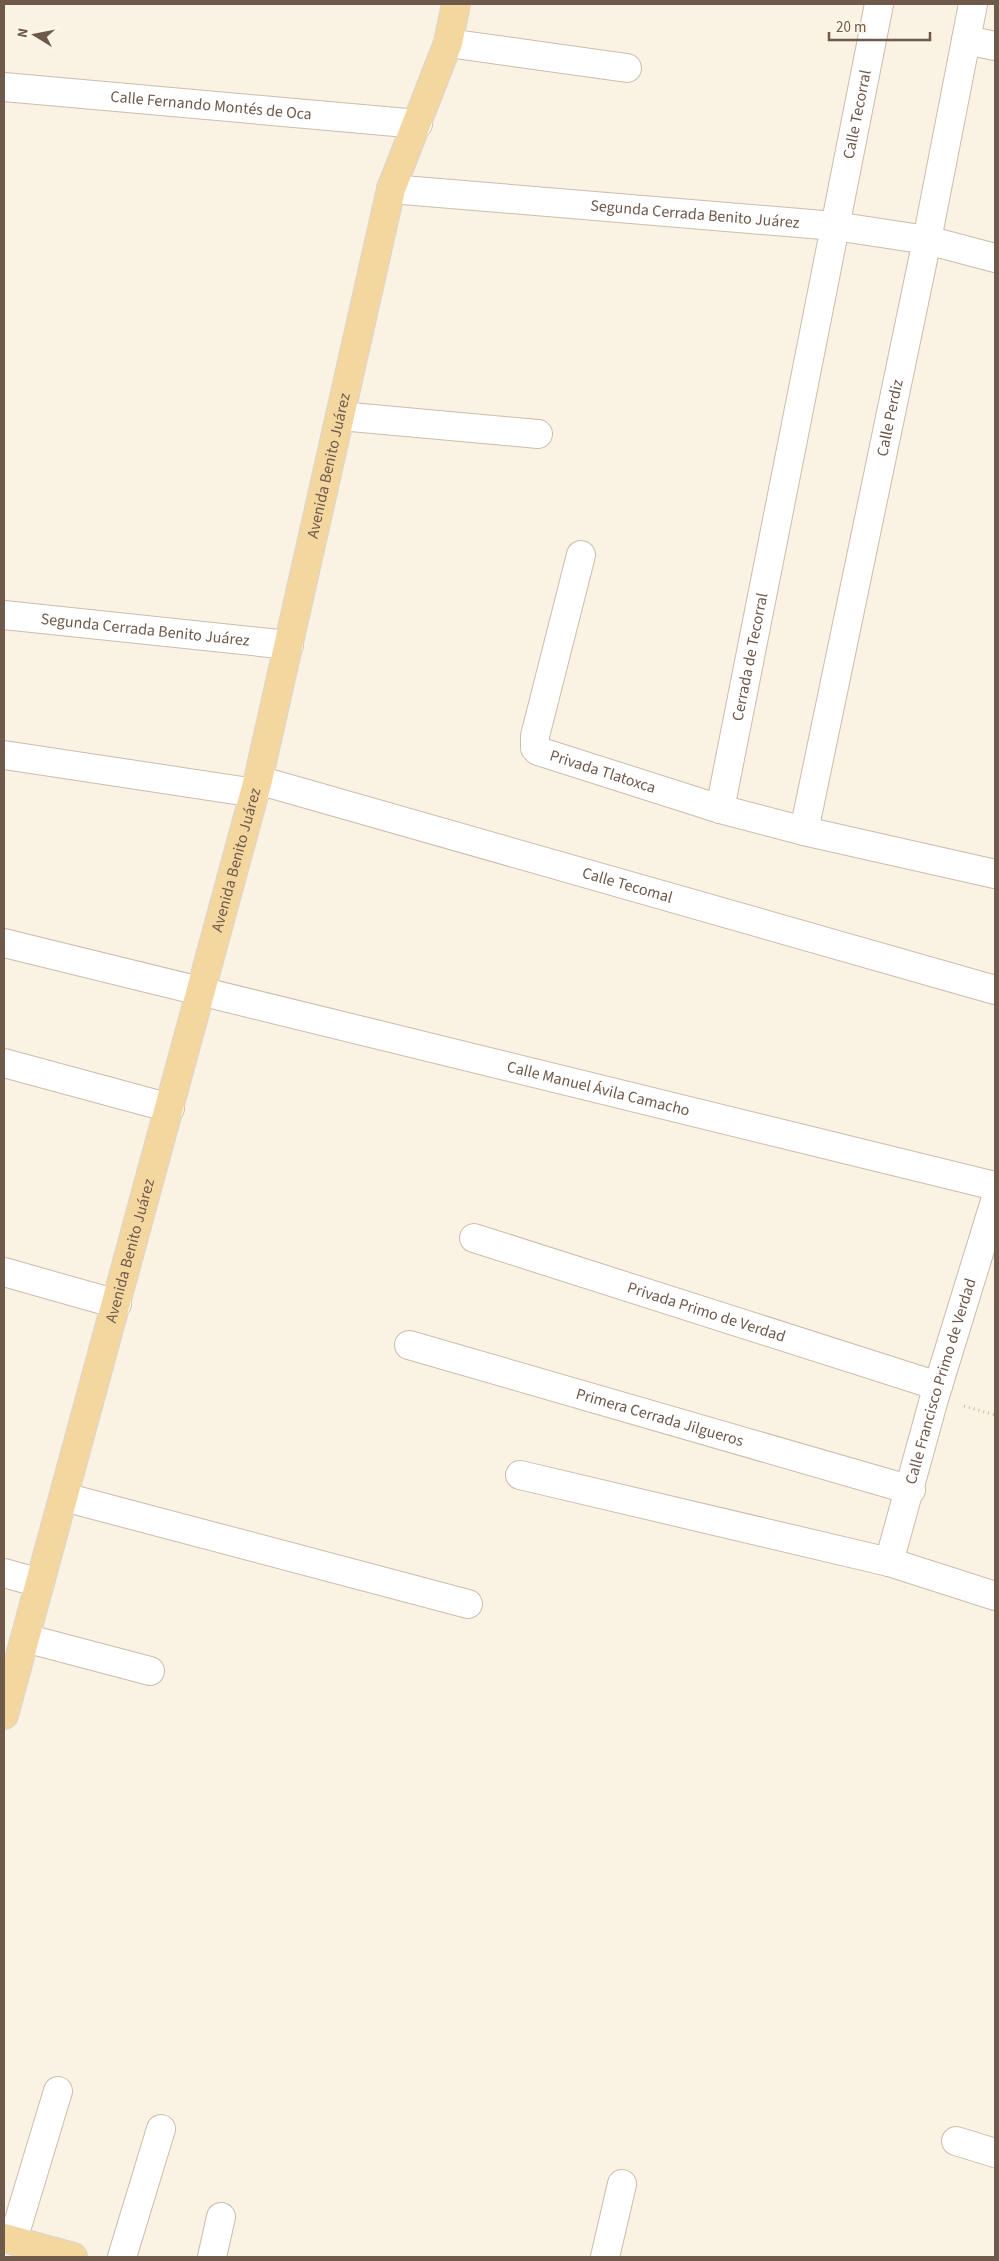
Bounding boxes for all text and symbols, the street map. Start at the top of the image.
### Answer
north arrow [10,10,60,60]
scale bar [829,10,930,42]
text: 20 m [836,17,866,38]
text: N [13,27,34,39]
street label: Calle Tecorral [838,68,877,161]
street label: Calle Fernando Montés de Oca [110,86,313,125]
street label: Segunda Cerrada Benito Juárez [589,195,801,234]
street label: Calle Perdiz [871,377,909,458]
street label: Avenida Benito Juárez [302,391,356,541]
street label: Cerrada de Tecorral [727,591,773,723]
street label: Segunda Cerrada Benito Juárez [40,608,251,652]
street label: Privada Tlatoxca [547,744,659,799]
street label: Avenida Benito Juárez [206,785,266,935]
street label: Calle Tecomal [580,862,675,909]
street label: Calle Manuel Ávila Camacho [505,1056,692,1122]
street label: Avenida Benito Juárez [100,1176,160,1325]
street label: Calle Francisco Primo de Verdad [900,1275,982,1487]
street label: Privada Primo de Verdad [625,1277,788,1348]
street label: Primera Cerrada Jilgueros [573,1383,746,1452]

